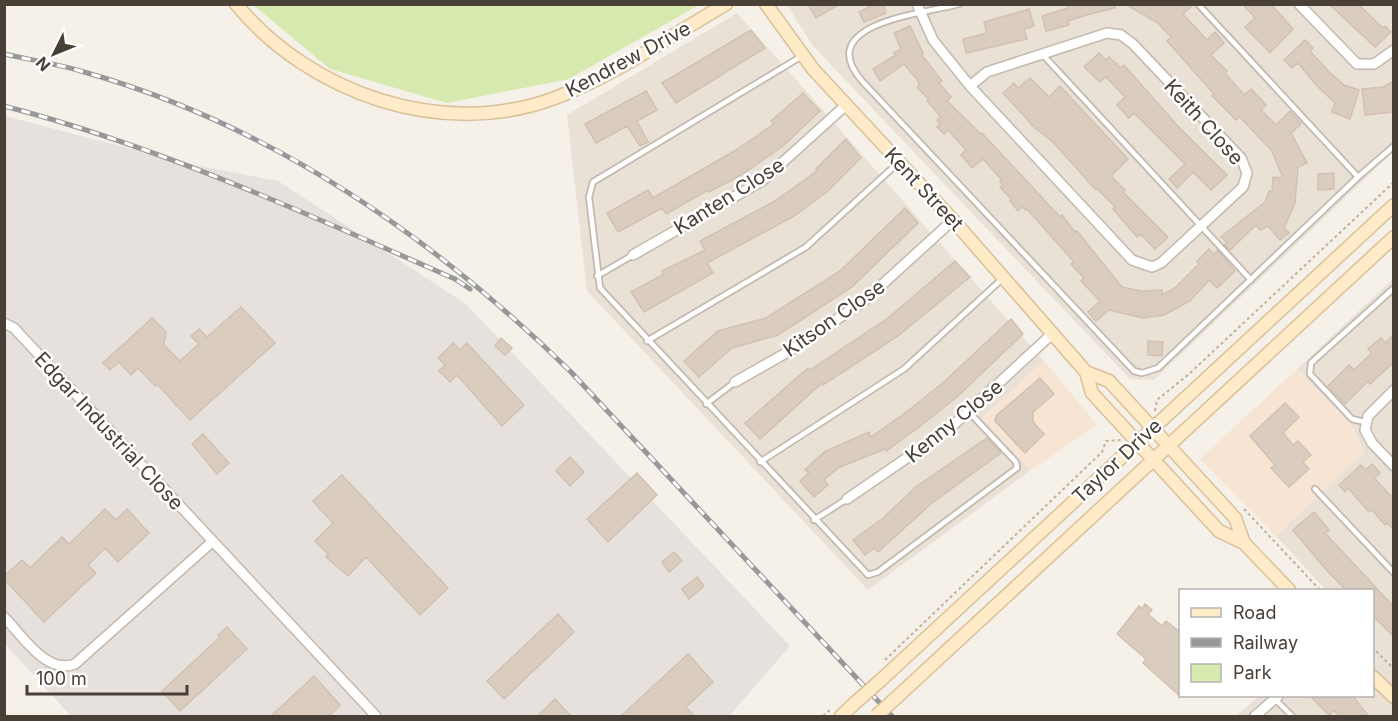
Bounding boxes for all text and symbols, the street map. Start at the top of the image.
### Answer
street label: Kendrew Drive [561,16,695,102]
north arrow [24,24,84,84]
text: N [32,53,55,76]
street label: Keith Close [1159,74,1249,170]
street label: Kent Street [880,143,969,236]
street label: Kanten Close [669,153,789,239]
street label: Kitson Close [779,274,889,362]
street label: Edgar Industrial Close [30,347,188,515]
street label: Kenny Close [901,374,1007,468]
street label: Taylor Drive [1067,414,1167,508]
legend [1179,589,1374,697]
text: Road [1233,602,1276,623]
text: Railway [1233,632,1298,653]
scale bar [27,658,188,696]
text: Park [1233,662,1272,683]
text: 100 m [36,668,87,689]

